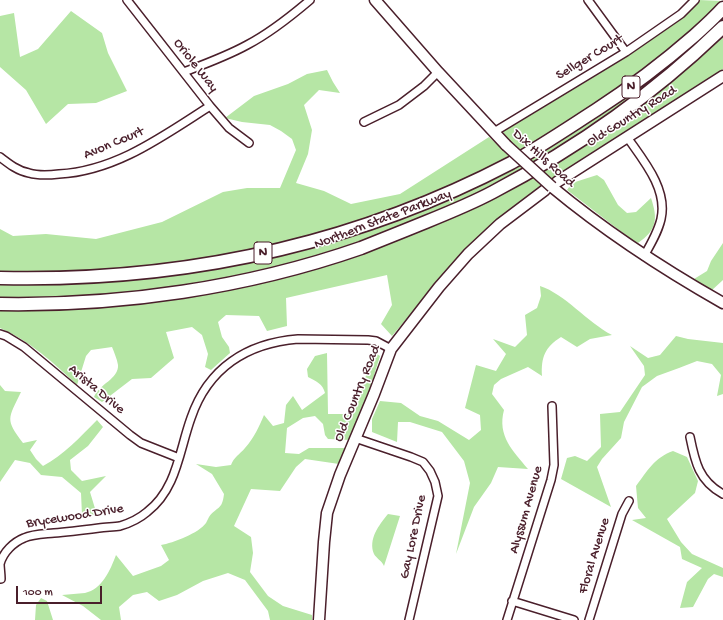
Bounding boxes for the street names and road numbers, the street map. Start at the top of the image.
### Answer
street label: Sellger Court [553,31,627,85]
street label: Oriole Way [169,36,221,96]
road number: N [622,76,640,98]
street label: Old Country Road [584,83,680,151]
street label: Avon Court [81,124,147,164]
street label: Dix Hills Road [508,126,578,192]
street label: Northern State Parkway [312,186,454,254]
road number: N [254,242,272,264]
street label: Old Country Road [331,343,385,445]
street label: Arista Drive [64,361,128,419]
street label: Alyssum Avenue [506,464,548,556]
street label: Gay Lore Drive [397,494,431,580]
street label: Brycewood Drive [25,501,125,533]
street label: Floral Avenue [575,516,615,596]

